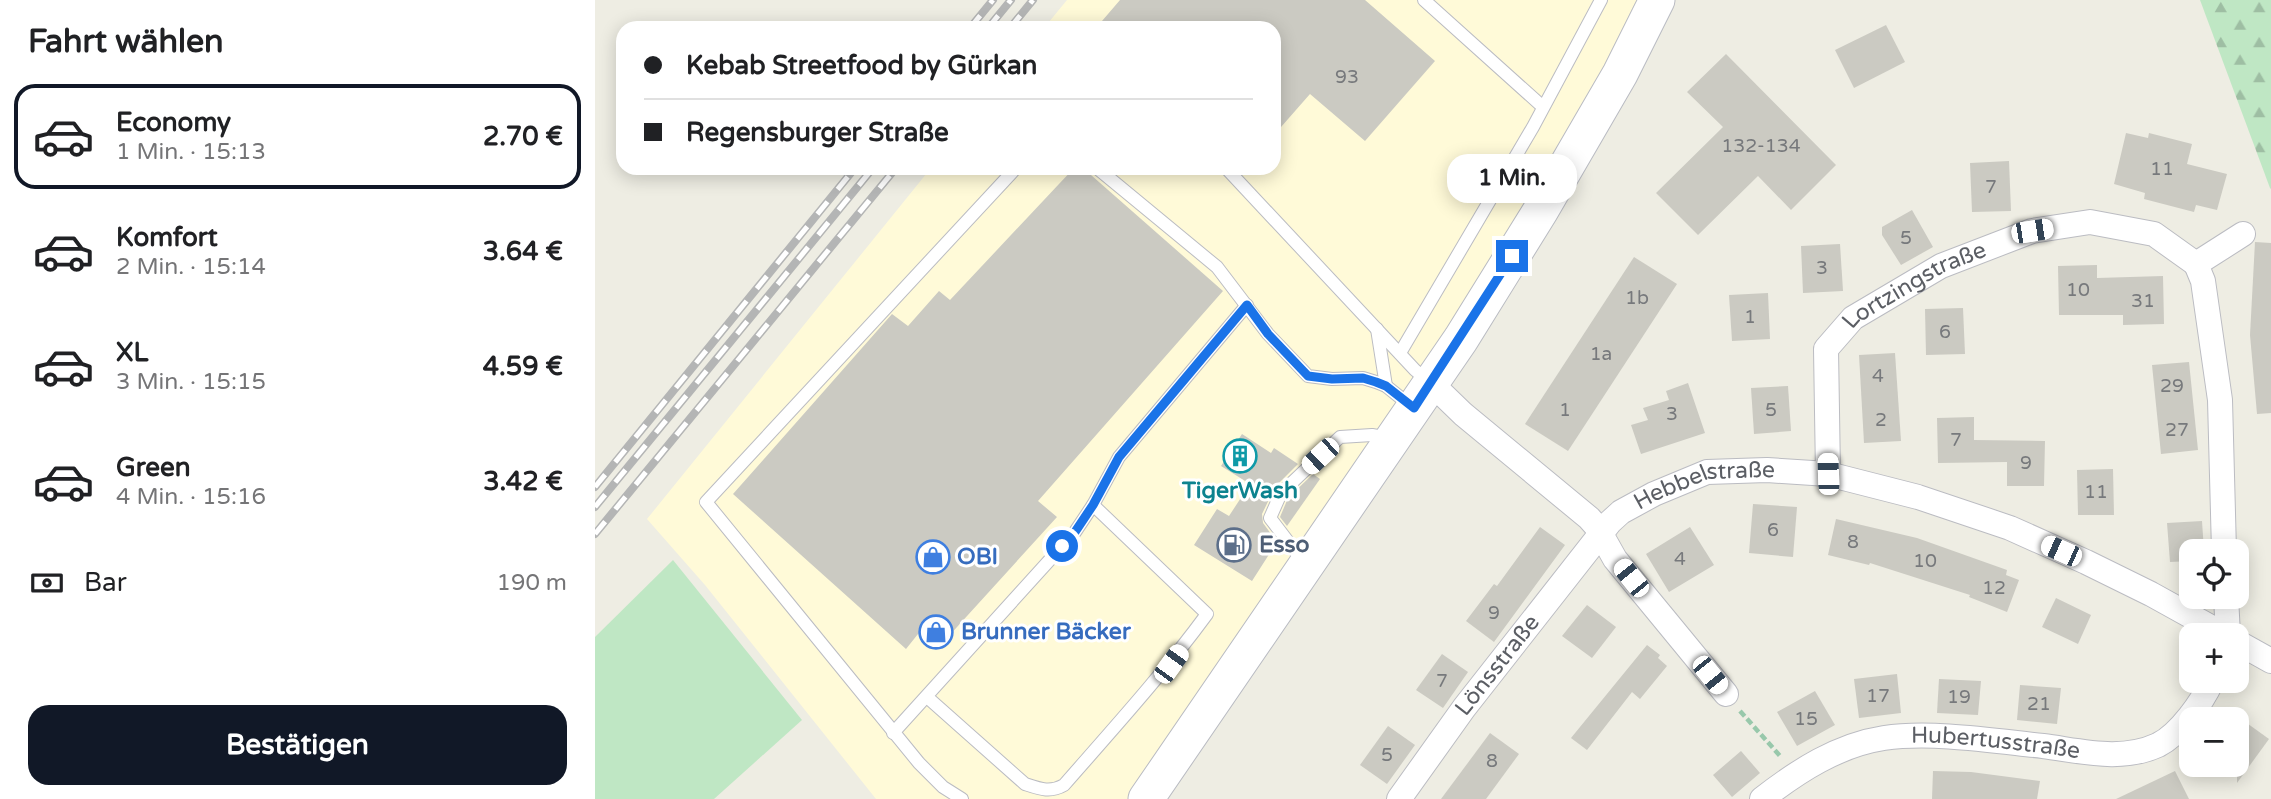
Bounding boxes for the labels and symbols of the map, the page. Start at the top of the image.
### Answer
house number: 93 [1335,66,1359,88]
house number: 132-134 [1721,135,1801,157]
callout: 1 Min. [1447,154,1577,204]
house number: 11 [2150,158,2174,180]
house number: 7 [1985,176,1997,198]
car [2010,217,2055,245]
house number: 5 [1900,227,1912,249]
street label: Lortzingstraße [1836,236,1990,334]
route end [1496,240,1528,272]
house number: 3 [1816,257,1828,279]
house number: 10 [2066,279,2090,301]
house number: 1b [1625,287,1649,309]
house number: 31 [2131,290,2155,312]
house number: 1 [1744,306,1756,328]
house number: 6 [1939,321,1951,343]
house number: 1a [1590,343,1612,365]
house number: 4 [1872,365,1884,387]
house number: 29 [2160,375,2184,397]
house number: 1 [1559,399,1571,421]
house number: 5 [1765,399,1777,421]
house number: 3 [1666,403,1678,425]
house number: 2 [1875,409,1887,431]
house number: 27 [2165,419,2189,441]
house number: 7 [1950,429,1962,451]
car [1298,434,1343,478]
building icon: TigerWash [1221,437,1259,475]
house number: 9 [2020,452,2032,474]
car [1817,453,1840,495]
street label: Hebbelstraße [1629,456,1776,516]
place label: TigerWash [1181,477,1298,505]
house number: 11 [2084,481,2108,503]
house number: 6 [1767,519,1779,541]
fuel station icon: Esso [1215,526,1253,564]
route start [1046,530,1078,562]
place label: Esso [1259,531,1310,559]
house number: 8 [1847,531,1859,553]
car [2038,533,2085,569]
shop icon: OBI [914,538,952,576]
place label: OBI [957,543,998,571]
house number: 4 [1674,548,1686,570]
house number: 10 [1913,550,1937,572]
car [1610,555,1653,601]
house number: 12 [1982,577,2006,599]
house number: 9 [1488,602,1500,624]
street label: Lönsstraße [1449,609,1546,722]
shop icon: Brunner Bäcker [917,613,955,651]
place label: Brunner Bäcker [961,618,1132,646]
car [1151,641,1192,687]
car [1689,652,1732,698]
house number: 7 [1436,670,1448,692]
house number: 17 [1866,685,1890,707]
house number: 19 [1947,686,1971,708]
house number: 21 [2027,693,2051,715]
house number: 15 [1794,708,1818,730]
street label: Hubertusstraße [1911,722,2082,765]
house number: 5 [1381,744,1393,766]
house number: 8 [1486,750,1498,772]

